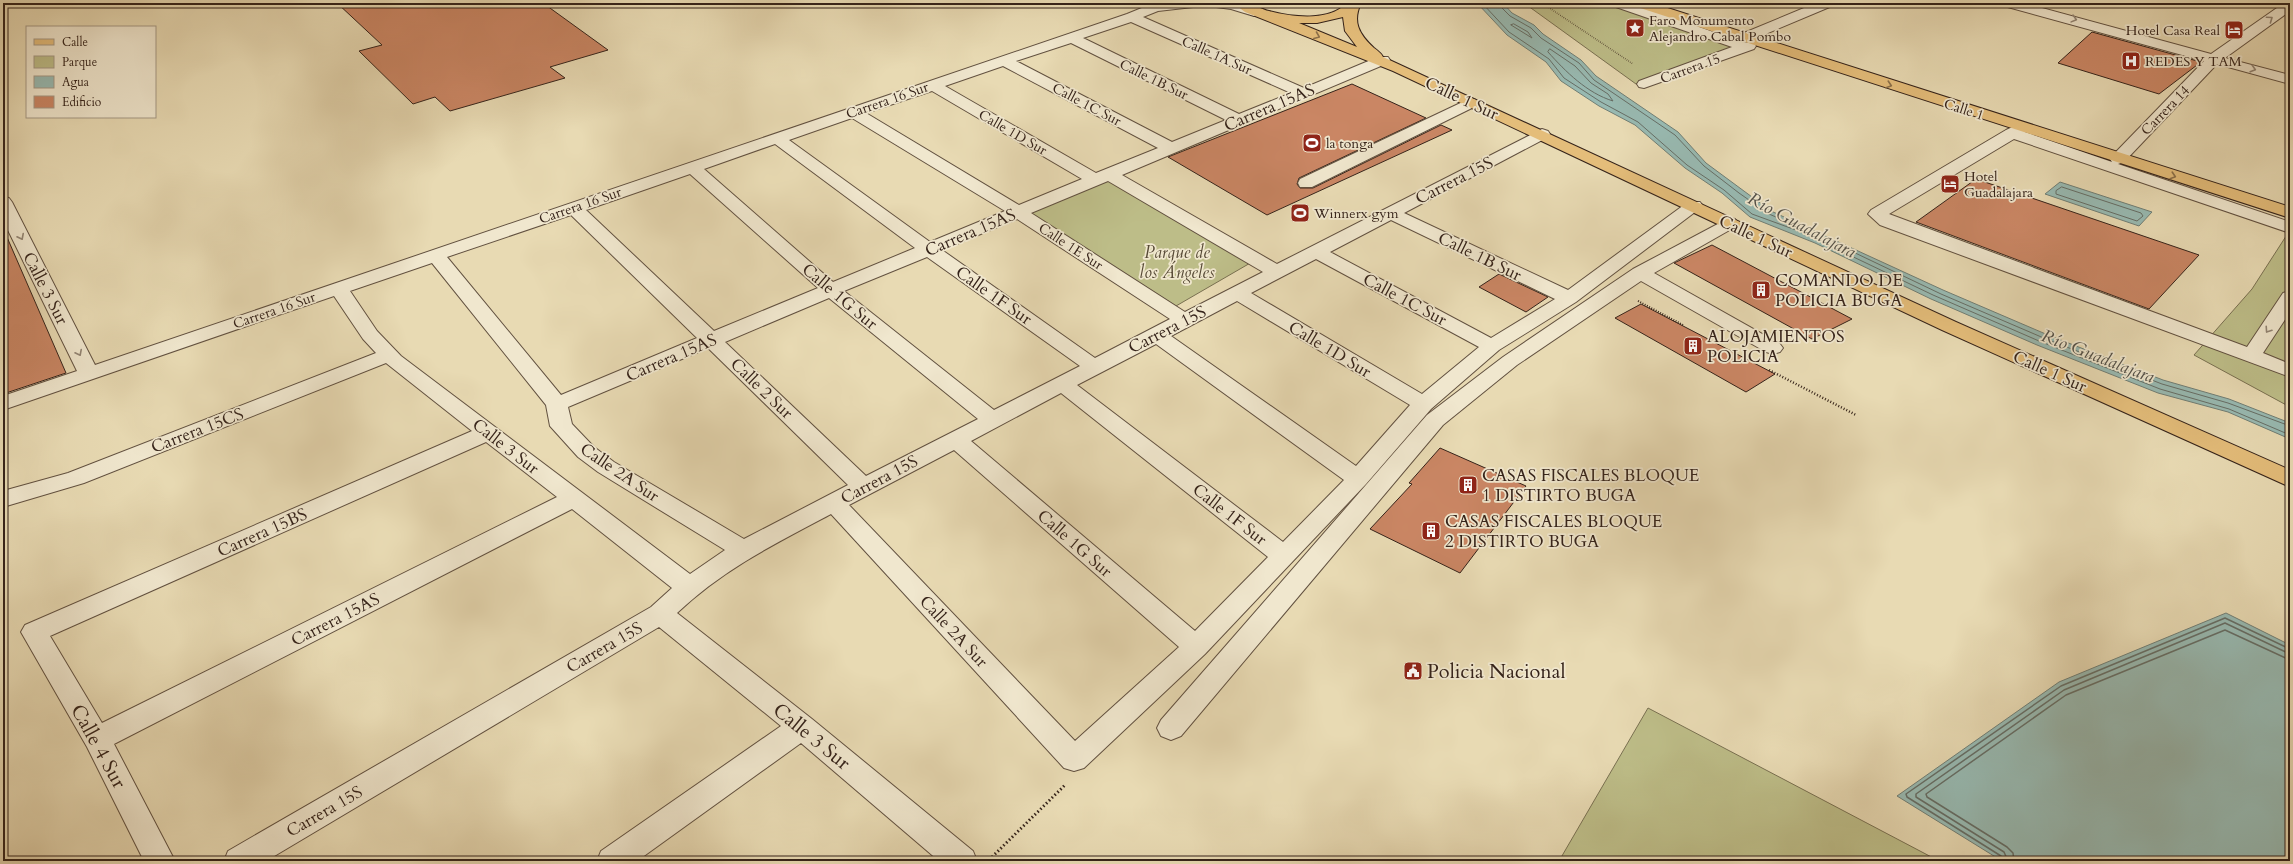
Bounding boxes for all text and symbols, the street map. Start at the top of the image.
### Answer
place label: Faro Monumento Alejandro Cabal Pombo [1649,11,1792,46]
one-way arrow [2070,14,2077,23]
one-way arrow [2266,16,2273,24]
place icon: Faro Monumento Alejandro Cabal Pombo [1624,17,1646,39]
hotel icon: Hotel Casa Real [2223,19,2245,41]
place label: Hotel Casa Real [2126,21,2220,40]
legend [26,26,156,118]
one-way arrow [1314,31,1321,39]
street label: Calle 1A Sur [1179,32,1256,80]
text: Calle [62,34,88,50]
street label: Carrera 15 [1658,49,1723,88]
hospital icon: REDES Y TAM [2120,50,2142,72]
place label: REDES Y TAM [2145,52,2242,71]
text: Parque [62,54,97,70]
street label: Calle 1B Sur [1116,55,1192,105]
one-way arrow [2249,64,2256,73]
street label: Calle 1 Sur [1421,71,1503,126]
text: Agua [62,74,90,90]
street label: Carrera 16 Sur [843,77,932,123]
street label: Calle 1C Sur [1049,78,1125,131]
street label: Carrera 15AS [1220,78,1318,137]
one-way arrow [1885,80,1892,89]
street label: Carrera 14 [2137,81,2194,139]
text: Edificio [62,94,102,110]
street label: Calle 1 [1941,94,1986,125]
street label: Calle 1D Sur [975,105,1051,160]
sports icon: la tonga [1301,132,1323,154]
place label: la tonga [1326,134,1373,153]
street label: Carrera 15S [1411,151,1497,210]
place label: Hotel Guadalajara [1964,167,2033,202]
one-way arrow [2169,171,2176,180]
hotel icon: Hotel Guadalajara [1939,173,1961,195]
street label: Carrera 16 Sur [536,182,625,228]
water label: Río Guadalajara [1743,186,1860,264]
sports icon: Winnerx gym [1289,202,1311,224]
street label: Carrera 15AS [921,203,1019,262]
place label: Winnerx gym [1313,204,1399,223]
street label: Calle 1 Sur [1715,209,1797,264]
street label: Calle 1E Sur [1035,218,1107,275]
street label: Calle 1B Sur [1434,226,1526,287]
one-way arrow [16,232,23,240]
park label: Parque de los Ángeles [1139,241,1215,284]
street label: Calle 3 Sur [17,248,74,329]
street label: Calle 1G Sur [797,258,883,335]
street label: Calle 1F Sur [951,261,1037,331]
street label: Calle 1C Sur [1359,268,1451,331]
place label: COMANDO DE POLICIA BUGA [1775,269,1903,312]
building icon: COMANDO DE POLICIA BUGA [1750,279,1772,301]
street label: Carrera 16 Sur [230,287,319,333]
street label: Carrera 15S [1124,300,1210,359]
street label: Calle 1D Sur [1284,316,1376,383]
water label: Río Guadalajara [2038,323,2158,390]
place label: ALOJAMIENTOS POLICIA [1707,325,1844,368]
one-way arrow [2265,326,2273,333]
street label: Carrera 15AS [622,328,720,387]
building icon: ALOJAMIENTOS POLICIA [1682,335,1704,357]
street label: Calle 1 Sur [2009,345,2091,398]
one-way arrow [74,349,82,356]
street label: Calle 2 Sur [725,353,798,424]
street label: Carrera 15CS [148,402,247,459]
street label: Calle 3 Sur [468,413,544,480]
street label: Calle 2A Sur [576,438,664,508]
street label: Carrera 15S [837,449,922,509]
place label: CASAS FISCALES BLOQUE 1 DISTIRTO BUGA [1482,464,1699,507]
building icon: CASAS FISCALES BLOQUE 1 DISTIRTO BUGA [1457,474,1479,496]
street label: Calle 1F Sur [1188,478,1272,551]
street label: Carrera 15BS [214,502,311,563]
street label: Calle 1G Sur [1032,504,1118,583]
place label: CASAS FISCALES BLOQUE 2 DISTIRTO BUGA [1445,510,1662,553]
building icon: CASAS FISCALES BLOQUE 2 DISTIRTO BUGA [1420,520,1442,542]
street label: Carrera 15AS [287,587,383,652]
street label: Calle 2A Sur [914,590,994,673]
street label: Carrera 15S [562,616,647,679]
place label: Policia Nacional [1427,658,1565,685]
public building icon: Policia Nacional [1402,660,1424,682]
street label: Calle 3 Sur [767,697,857,776]
street label: Calle 4 Sur [64,699,133,794]
street label: Carrera 15S [282,780,367,843]

